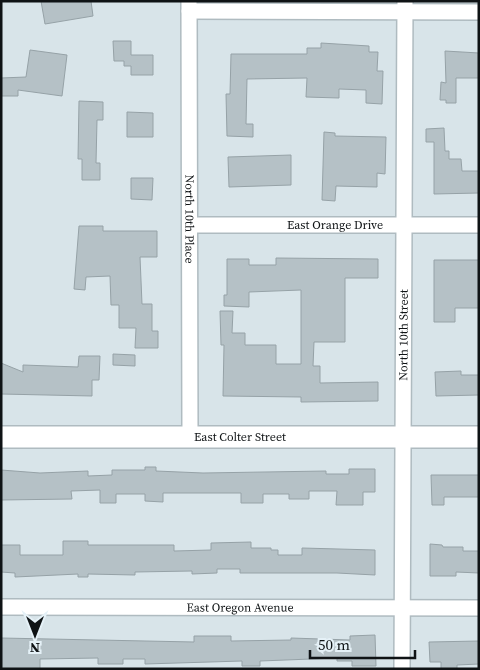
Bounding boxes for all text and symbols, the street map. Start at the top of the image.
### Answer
street label: North 10th Place [181,174,198,264]
street label: East Orange Drive [287,217,383,233]
street label: North 10th Street [395,289,412,381]
street label: East Colter Street [194,429,286,445]
street label: East Oregon Avenue [186,599,294,616]
north arrow [10,610,60,660]
scale bar [310,628,415,660]
text: 50 m [318,634,350,655]
text: N [30,638,40,658]

